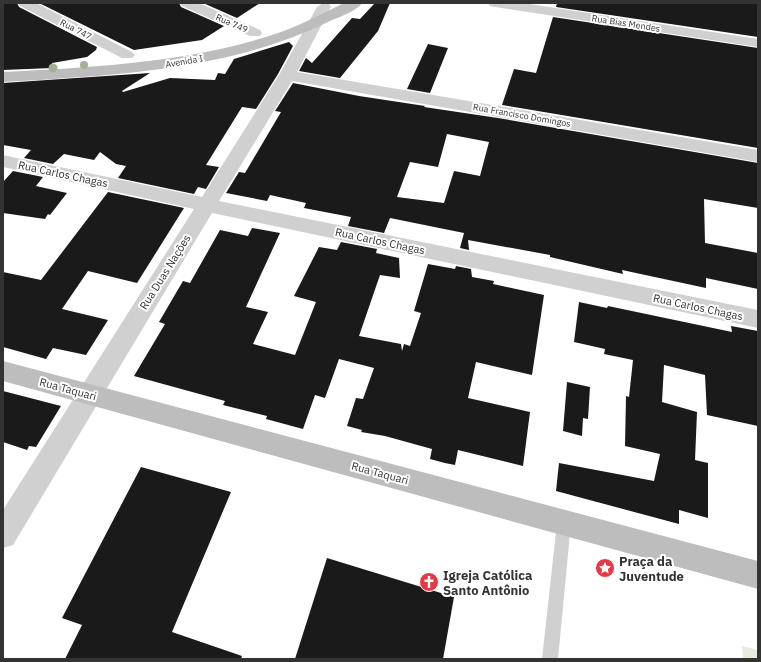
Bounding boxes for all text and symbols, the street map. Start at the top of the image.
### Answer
street label: Rua 749 [214,11,250,35]
street label: Rua Bias Mendes [591,12,661,34]
street label: Rua 747 [58,16,94,42]
street label: Avenida I [164,52,204,70]
street label: Rua Francisco Domingos [472,101,572,129]
street label: Rua Carlos Chagas [17,158,109,190]
street label: Rua Carlos Chagas [334,225,426,257]
street label: Rua Duas Nações [136,232,194,312]
street label: Rua Carlos Chagas [652,291,744,323]
street label: Rua Taquari [38,375,98,403]
street label: Rua Taquari [350,459,410,487]
place label: Praça da Juventude [619,553,684,585]
place icon: Praça da Juventude [594,557,616,579]
place label: Igreja Católica Santo Antônio [443,567,532,599]
church icon: Igreja Católica Santo Antônio [418,571,440,593]

